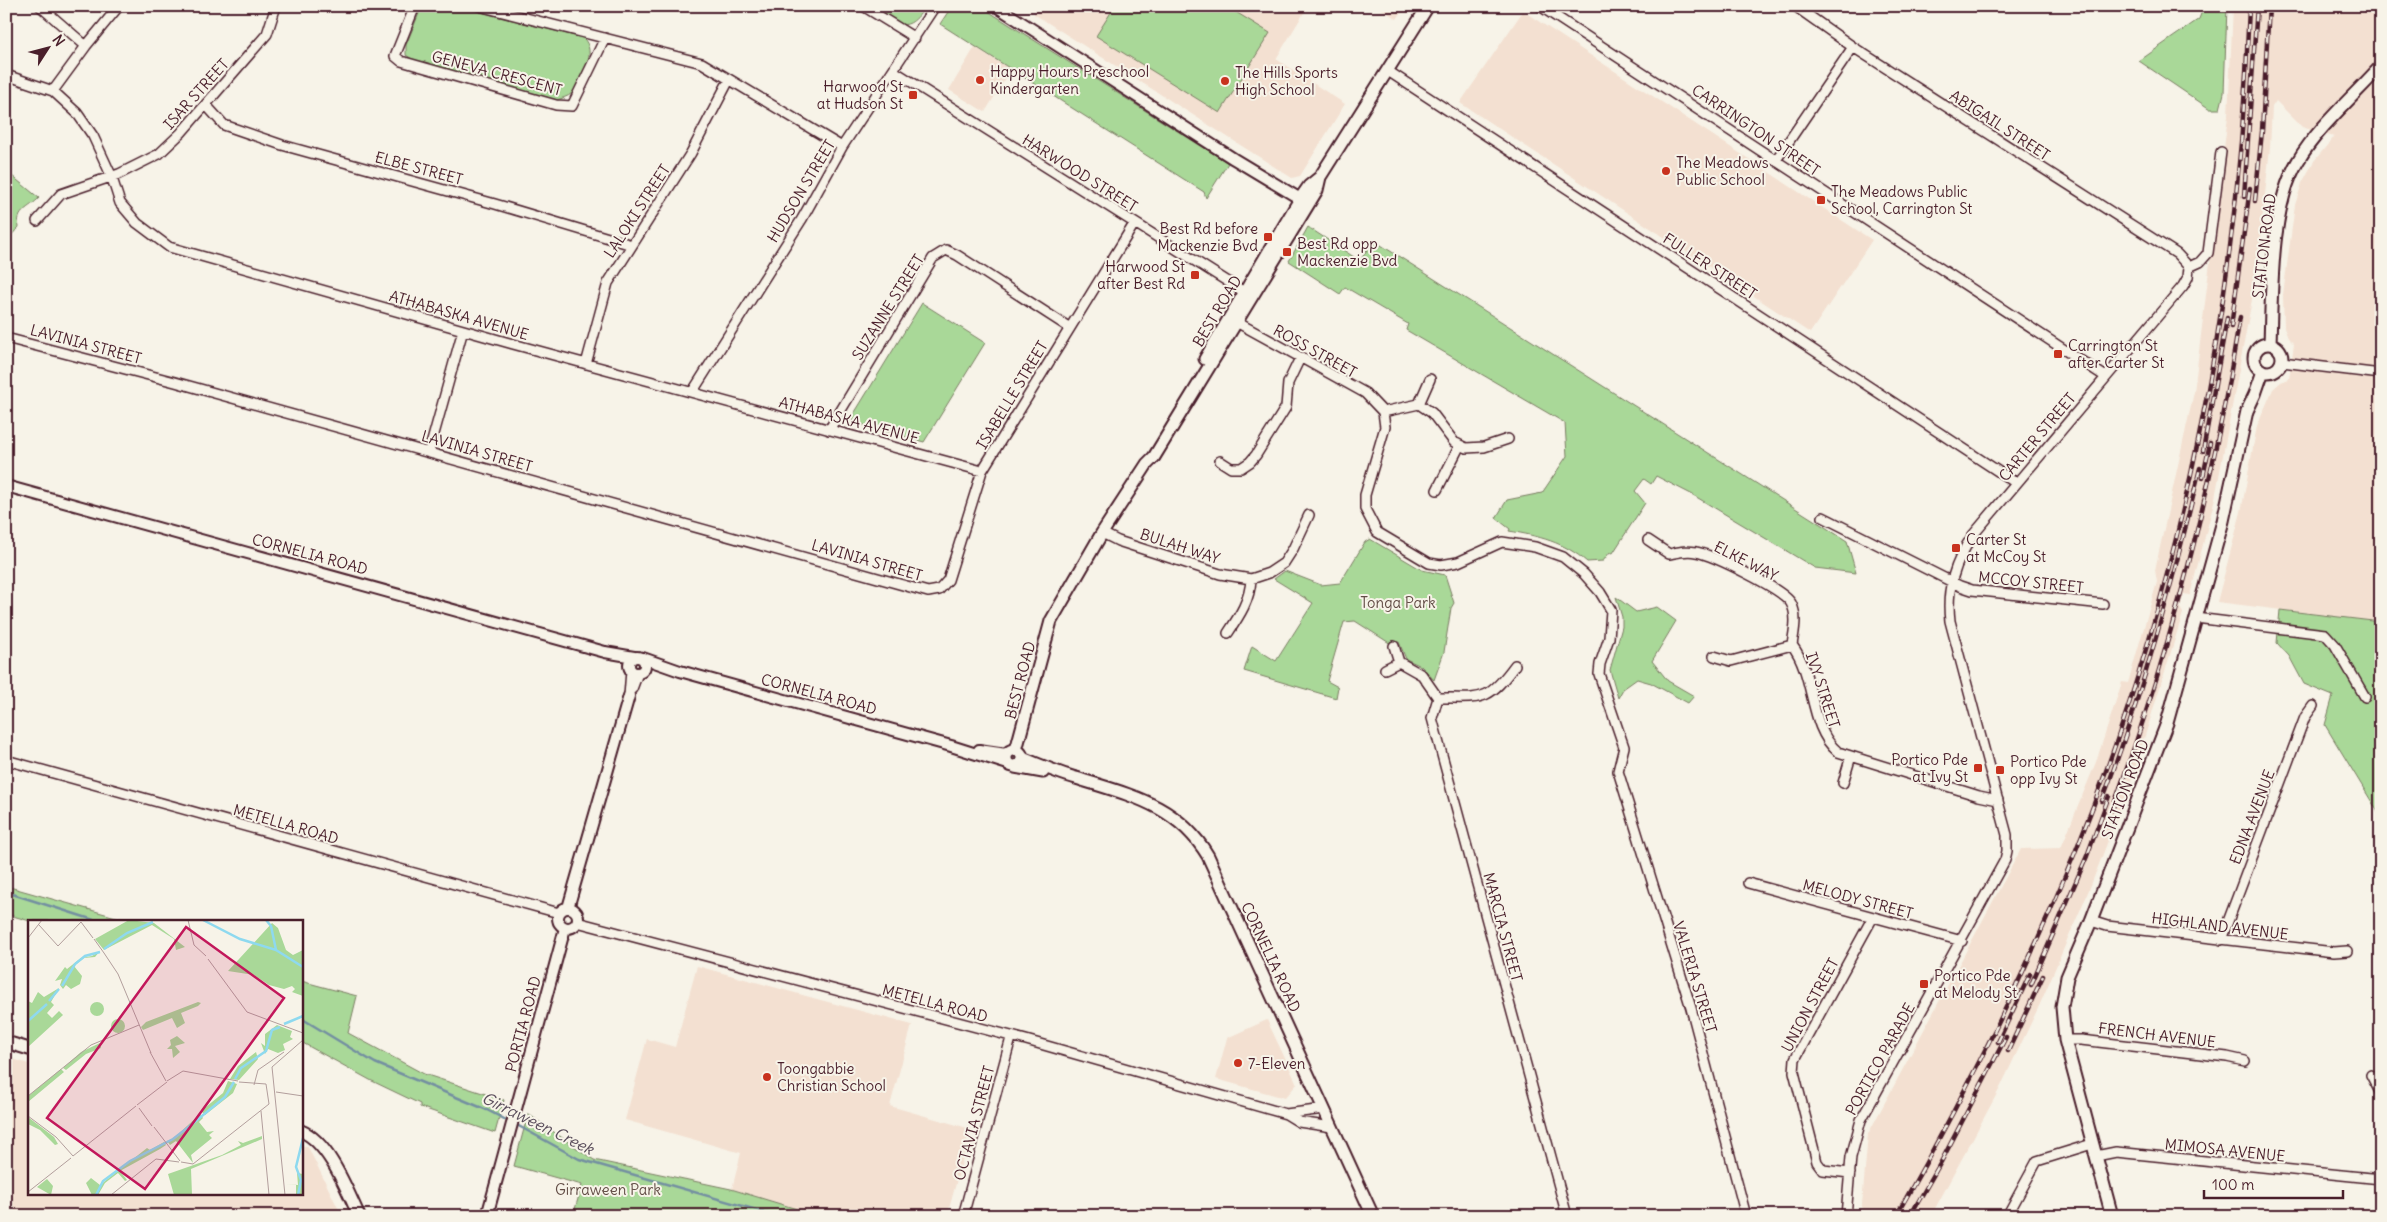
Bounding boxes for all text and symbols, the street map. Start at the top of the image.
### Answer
north arrow [22,22,72,72]
text: N [48,31,69,50]
street label: GENEVA CRESCENT [430,46,564,100]
street label: ISAR STREET [159,55,233,133]
place label: Happy Hours Preschool Kindergarten [990,62,1149,98]
place label: The Hills Sports High School [1235,63,1338,99]
marker: Happy Hours Preschool Kindergarten [974,74,986,86]
marker: The Hills Sports High School [1219,75,1231,87]
place label: Harwood St at Hudson St [817,77,903,113]
street label: CARRINGTON STREET [1688,80,1824,180]
street label: ABIGAIL STREET [1946,86,2054,164]
marker: Harwood St at Hudson St [907,89,919,101]
street label: HARWOOD STREET [1019,130,1141,216]
street label: HUDSON STREET [763,136,839,246]
street label: ELBE STREET [373,147,465,189]
place label: The Meadows Public School [1676,153,1769,189]
street label: LALOKI STREET [600,161,674,261]
marker: The Meadows Public School [1660,165,1672,177]
place label: The Meadows Public School, Carrington St [1831,182,1972,218]
street label: STATION ROAD [2248,192,2280,300]
marker: The Meadows Public School, Carrington St [1815,194,1827,206]
place label: Best Rd before Mackenzie Bvd [1158,219,1258,255]
street label: FULLER STREET [1659,229,1761,303]
marker: Best Rd before Mackenzie Bvd [1262,231,1274,243]
place label: Best Rd opp Mackenzie Bvd [1297,234,1398,270]
marker: Best Rd opp Mackenzie Bvd [1281,246,1293,258]
street label: SUZANNE STREET [848,251,928,363]
place label: Harwood St after Best Rd [1097,257,1185,293]
marker: Harwood St after Best Rd [1189,269,1201,281]
street label: BEST ROAD [1188,272,1246,350]
street label: ATHABASKA AVENUE [387,286,531,344]
street label: LAVINIA STREET [28,320,144,368]
street label: ROSS STREET [1270,320,1360,382]
place label: Carrington St after Carter St [2068,336,2164,372]
street label: ISABELLE STREET [972,337,1052,453]
marker: Carrington St after Carter St [2052,348,2064,360]
street label: CARTER STREET [1994,389,2080,485]
street label: ATHABASKA AVENUE [777,392,921,448]
street label: LAVINIA STREET [419,426,535,476]
street label: BULAH WAY [1138,524,1223,568]
street label: CORNELIA ROAD [250,529,370,579]
place label: Carter St at McCoy St [1966,530,2046,566]
street label: LAVINIA STREET [809,535,925,585]
street label: ELKE WAY [1711,537,1782,585]
marker: Carter St at McCoy St [1950,542,1962,554]
street label: MCCOY STREET [1977,567,2085,597]
park label: Tonga Park [1360,593,1436,612]
street label: BEST ROAD [1001,639,1039,721]
street label: IVY STREET [1802,650,1844,731]
street label: CORNELIA ROAD [759,669,879,719]
street label: STATION ROAD [2097,736,2153,842]
place label: Portico Pde at Ivy St [1891,750,1968,786]
place label: Portico Pde opp Ivy St [2010,752,2087,788]
marker: Portico Pde at Ivy St [1972,762,1984,774]
marker: Portico Pde opp Ivy St [1994,764,2006,776]
street label: EDNA AVENUE [2225,767,2279,867]
street label: METELLA ROAD [231,800,341,848]
street label: MARCIA STREET [1479,870,1527,984]
street label: MELODY STREET [1801,875,1915,923]
street label: CORNELIA ROAD [1237,899,1305,1015]
street label: HIGHLAND AVENUE [2150,908,2290,944]
street label: VALERIA STREET [1669,919,1721,1035]
inset map [28,920,302,1194]
street label: UNION STREET [1777,955,1843,1055]
place label: Portico Pde at Melody St [1934,966,2017,1002]
street label: PORTIA ROAD [501,974,545,1074]
marker: Portico Pde at Melody St [1918,978,1930,990]
street label: METELLA ROAD [880,980,990,1026]
street label: PORTICO PARADE [1841,999,1919,1119]
street label: FRENCH AVENUE [2097,1018,2217,1052]
place label: 7-Eleven [1248,1054,1306,1073]
marker: 7-Eleven [1232,1057,1244,1069]
place label: Toongabbie Christian School [777,1059,886,1095]
street label: OCTAVIA STREET [950,1063,998,1183]
marker: Toongabbie Christian School [761,1071,773,1083]
water label: Girraween Creek [479,1087,599,1160]
street label: MIMOSA AVENUE [2164,1134,2286,1166]
scale bar [2204,1167,2343,1199]
text: 100 m [2212,1175,2254,1194]
park label: Girraween Park [555,1180,661,1199]

